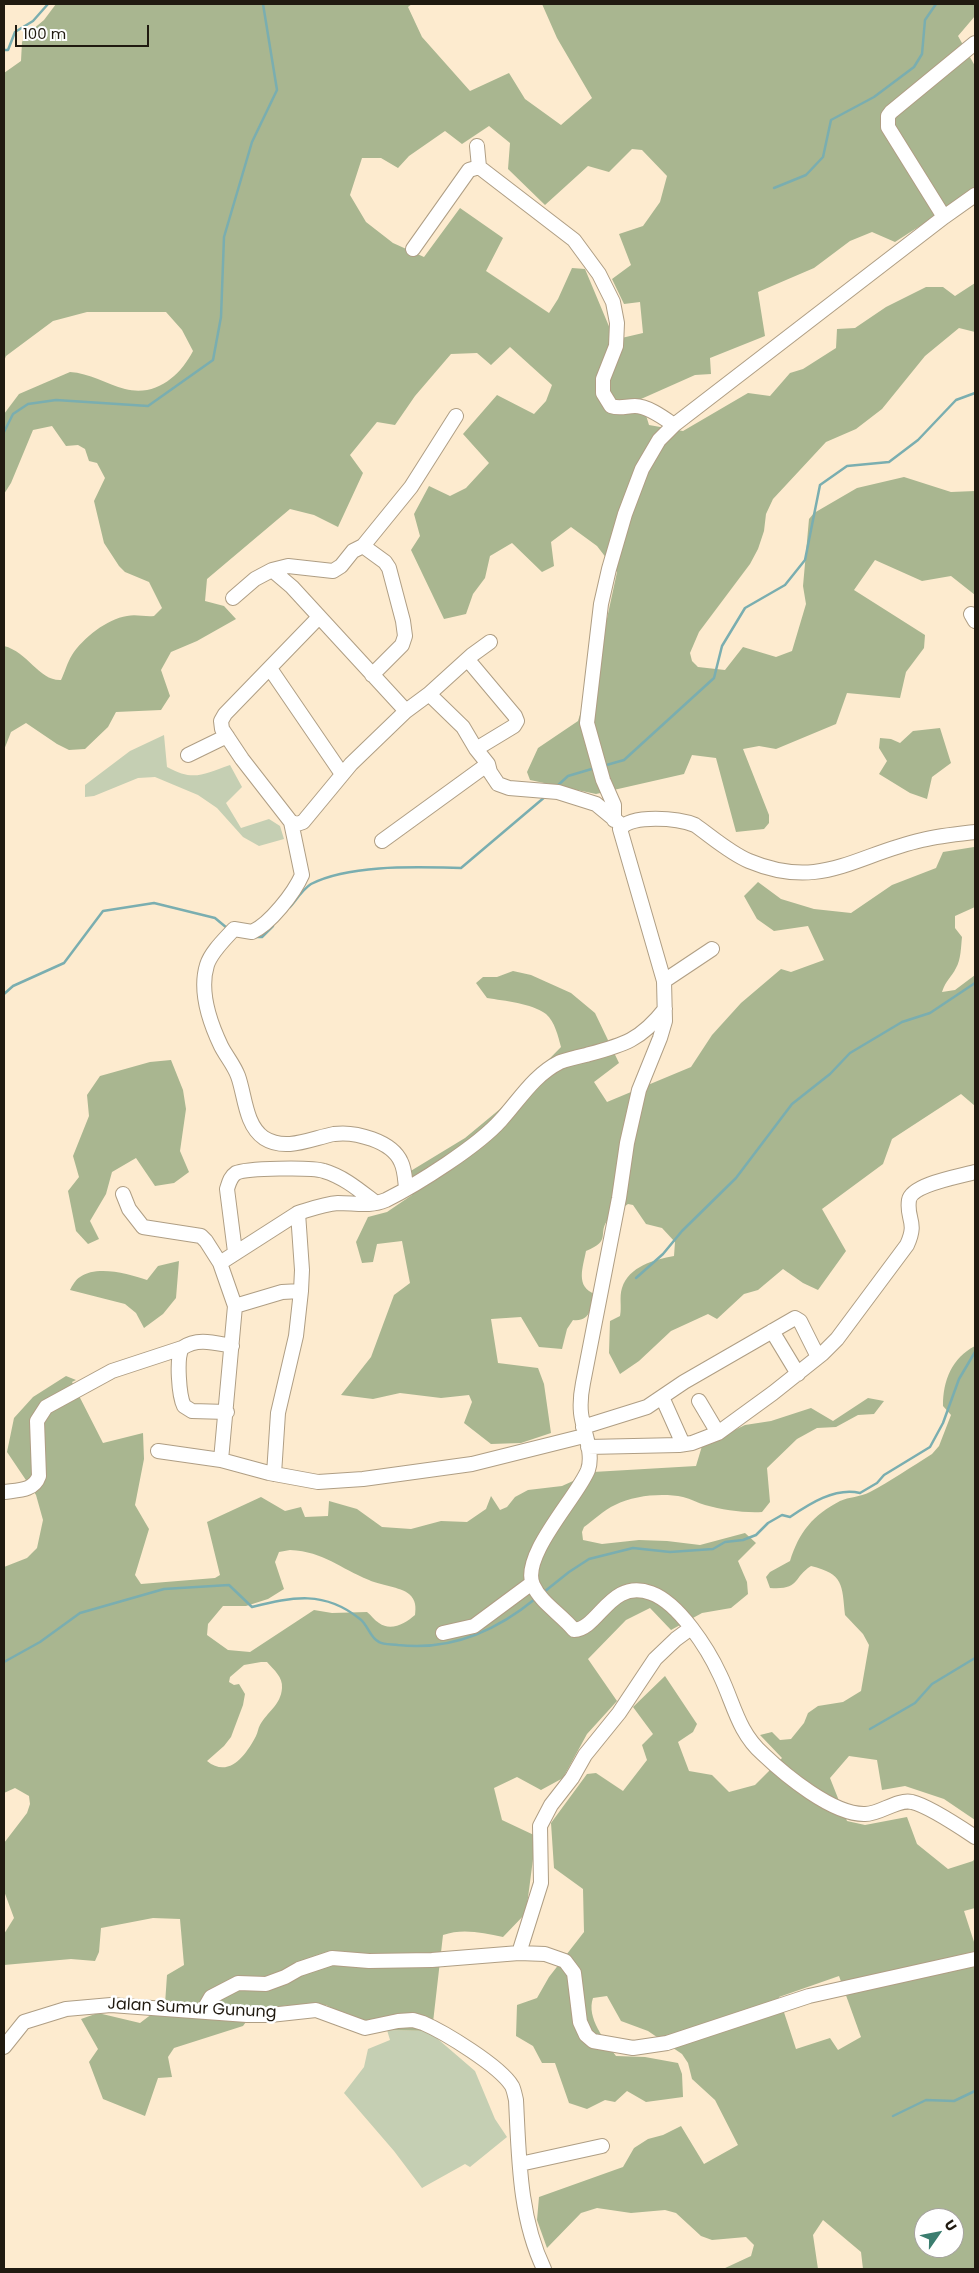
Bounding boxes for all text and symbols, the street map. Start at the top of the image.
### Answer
scale bar [18,15,151,47]
text: 100 m [23,23,66,44]
street label: Jalan Sumur Gunung [107,1995,277,2023]
north arrow [914,2208,964,2258]
text: U [940,2216,962,2235]

